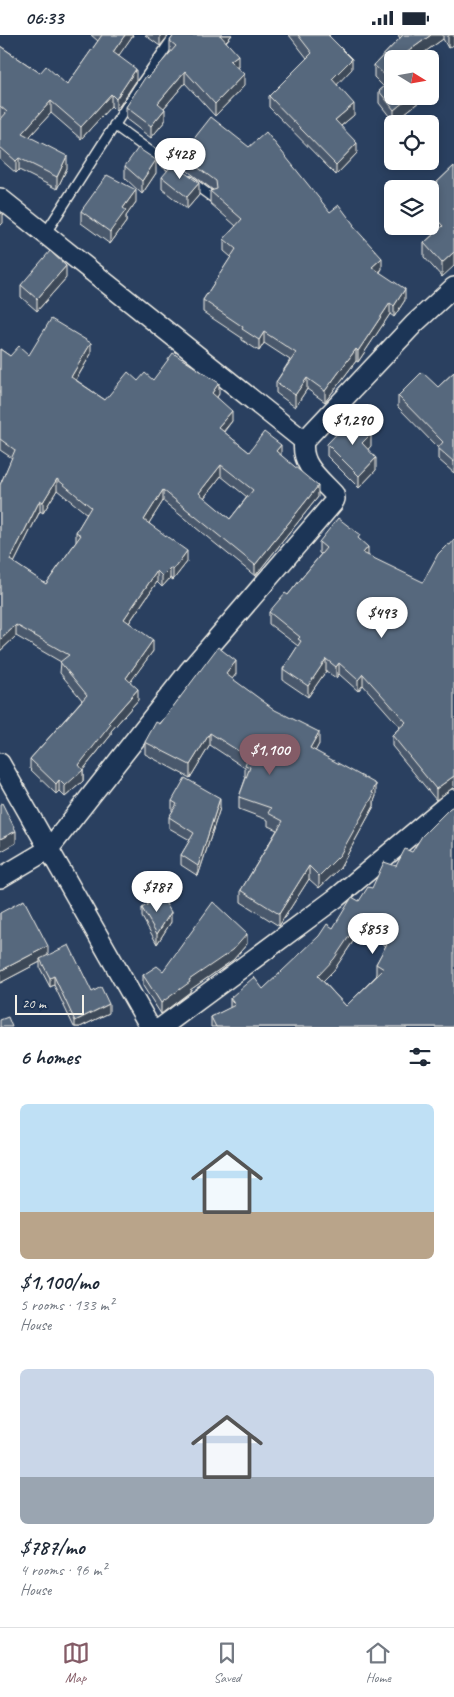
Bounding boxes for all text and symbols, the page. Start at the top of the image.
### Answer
text: 06:33 [25,6,63,30]
north arrow [384,50,439,105]
map controls [384,50,439,235]
button: locate [384,115,439,170]
pin: $428 [150,137,210,180]
text: $428 [166,144,194,164]
button: layers [384,180,439,235]
pin: $1,290 [312,403,394,446]
text: $1,290 [334,410,372,430]
pin: $493 [352,597,412,639]
text: $493 [368,603,396,623]
pin: $1,100 [229,733,311,776]
text: $1,100 [250,740,290,760]
pin: $787 [127,871,187,913]
text: $787 [143,877,171,897]
pin: $853 [343,913,403,955]
text: $853 [359,919,387,939]
scale bar [15,992,84,1015]
text: 20 m [22,995,46,1012]
icon: filters [406,1043,434,1071]
text: 6 homes [20,1044,80,1070]
icon: home [182,1137,272,1227]
text: $1,100/mo [20,1269,98,1295]
text: 5 rooms · 133 m² [20,1295,114,1315]
text: House [20,1315,51,1335]
icon: home [182,1402,272,1492]
text: $787/mo [20,1534,85,1560]
text: 4 rooms · 96 m² [20,1560,106,1580]
text: House [20,1580,51,1600]
tab: Map [62,1639,90,1686]
tab: Saved [213,1639,241,1686]
tab: Home [364,1639,392,1686]

